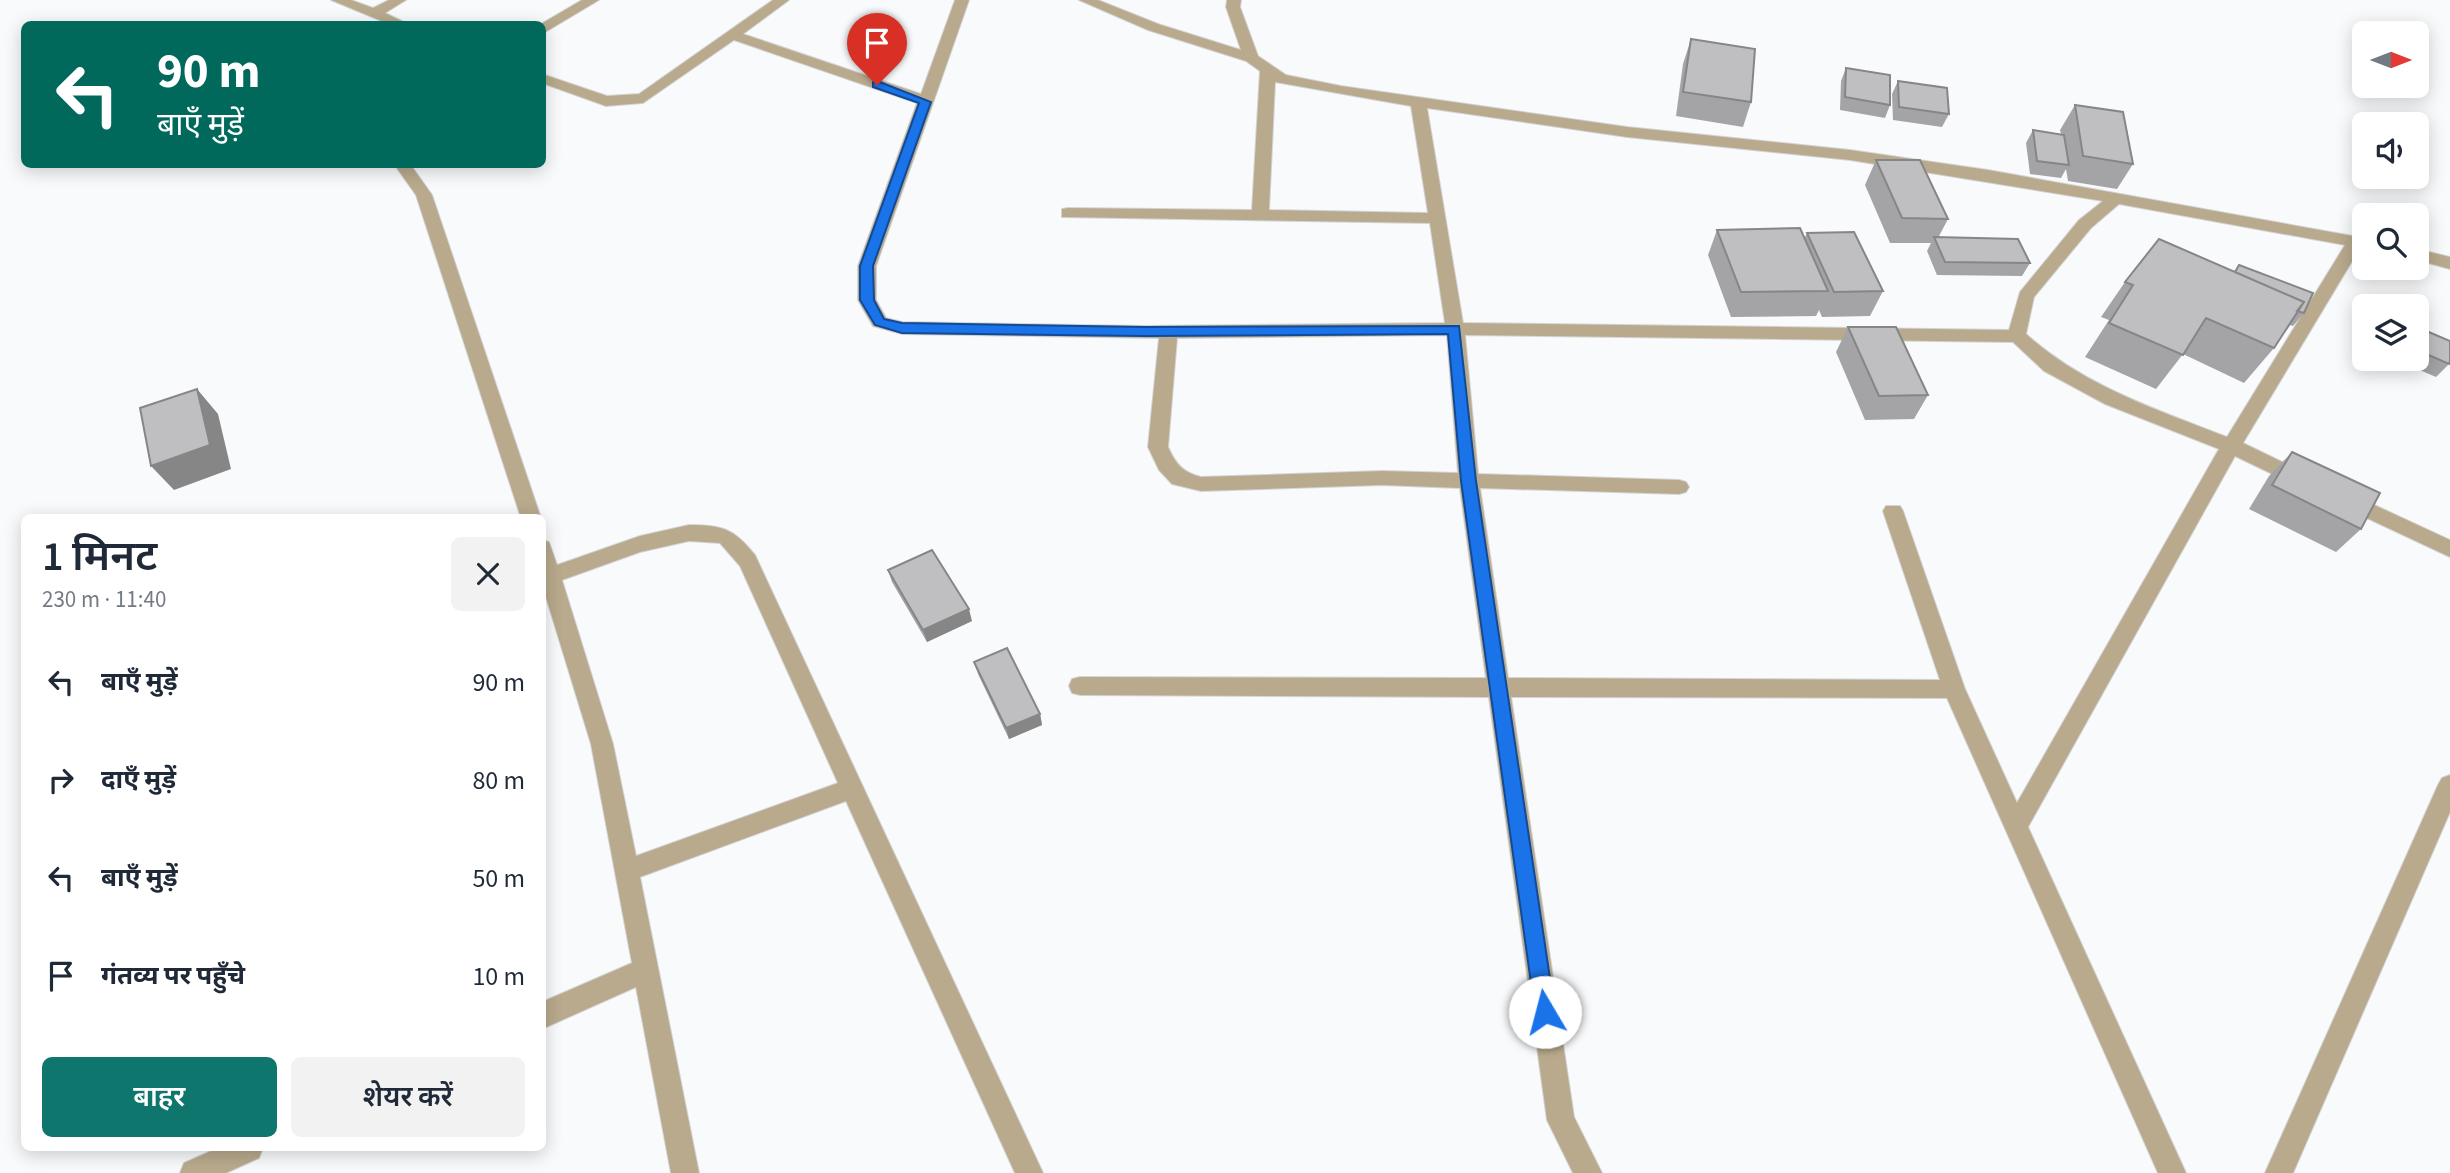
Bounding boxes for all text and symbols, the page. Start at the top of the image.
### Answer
pin [847,13,907,85]
north arrow [2352,21,2429,98]
map controls [2352,21,2429,371]
icon: arrive [858,24,896,62]
text: 90 m [157,37,261,107]
icon: left [42,49,133,140]
text: बाएँ मुड़ें [157,102,244,148]
button: sound [2352,112,2429,189]
button: search [2352,203,2429,280]
button: layers [2352,294,2429,371]
text: 1 मिनट [42,527,157,587]
button: close [451,537,525,611]
text: 230 m · 11:40 [42,583,166,616]
icon: left [42,663,80,701]
text: बाएँ मुड़ें [101,663,178,700]
text: 90 m [472,664,525,701]
icon: right [42,761,80,799]
text: दाएँ मुड़ें [101,761,176,798]
text: 80 m [472,762,525,799]
icon: left [42,859,80,897]
text: बाएँ मुड़ें [101,859,178,896]
text: 50 m [472,860,525,897]
icon: arrive [42,957,80,995]
text: गंतव्य पर पहुँचे [101,957,245,994]
text: 10 m [472,958,525,995]
position arrow [1508,975,1582,1049]
button: बाहर [42,1057,277,1137]
button: शेयर करें [291,1057,525,1137]

